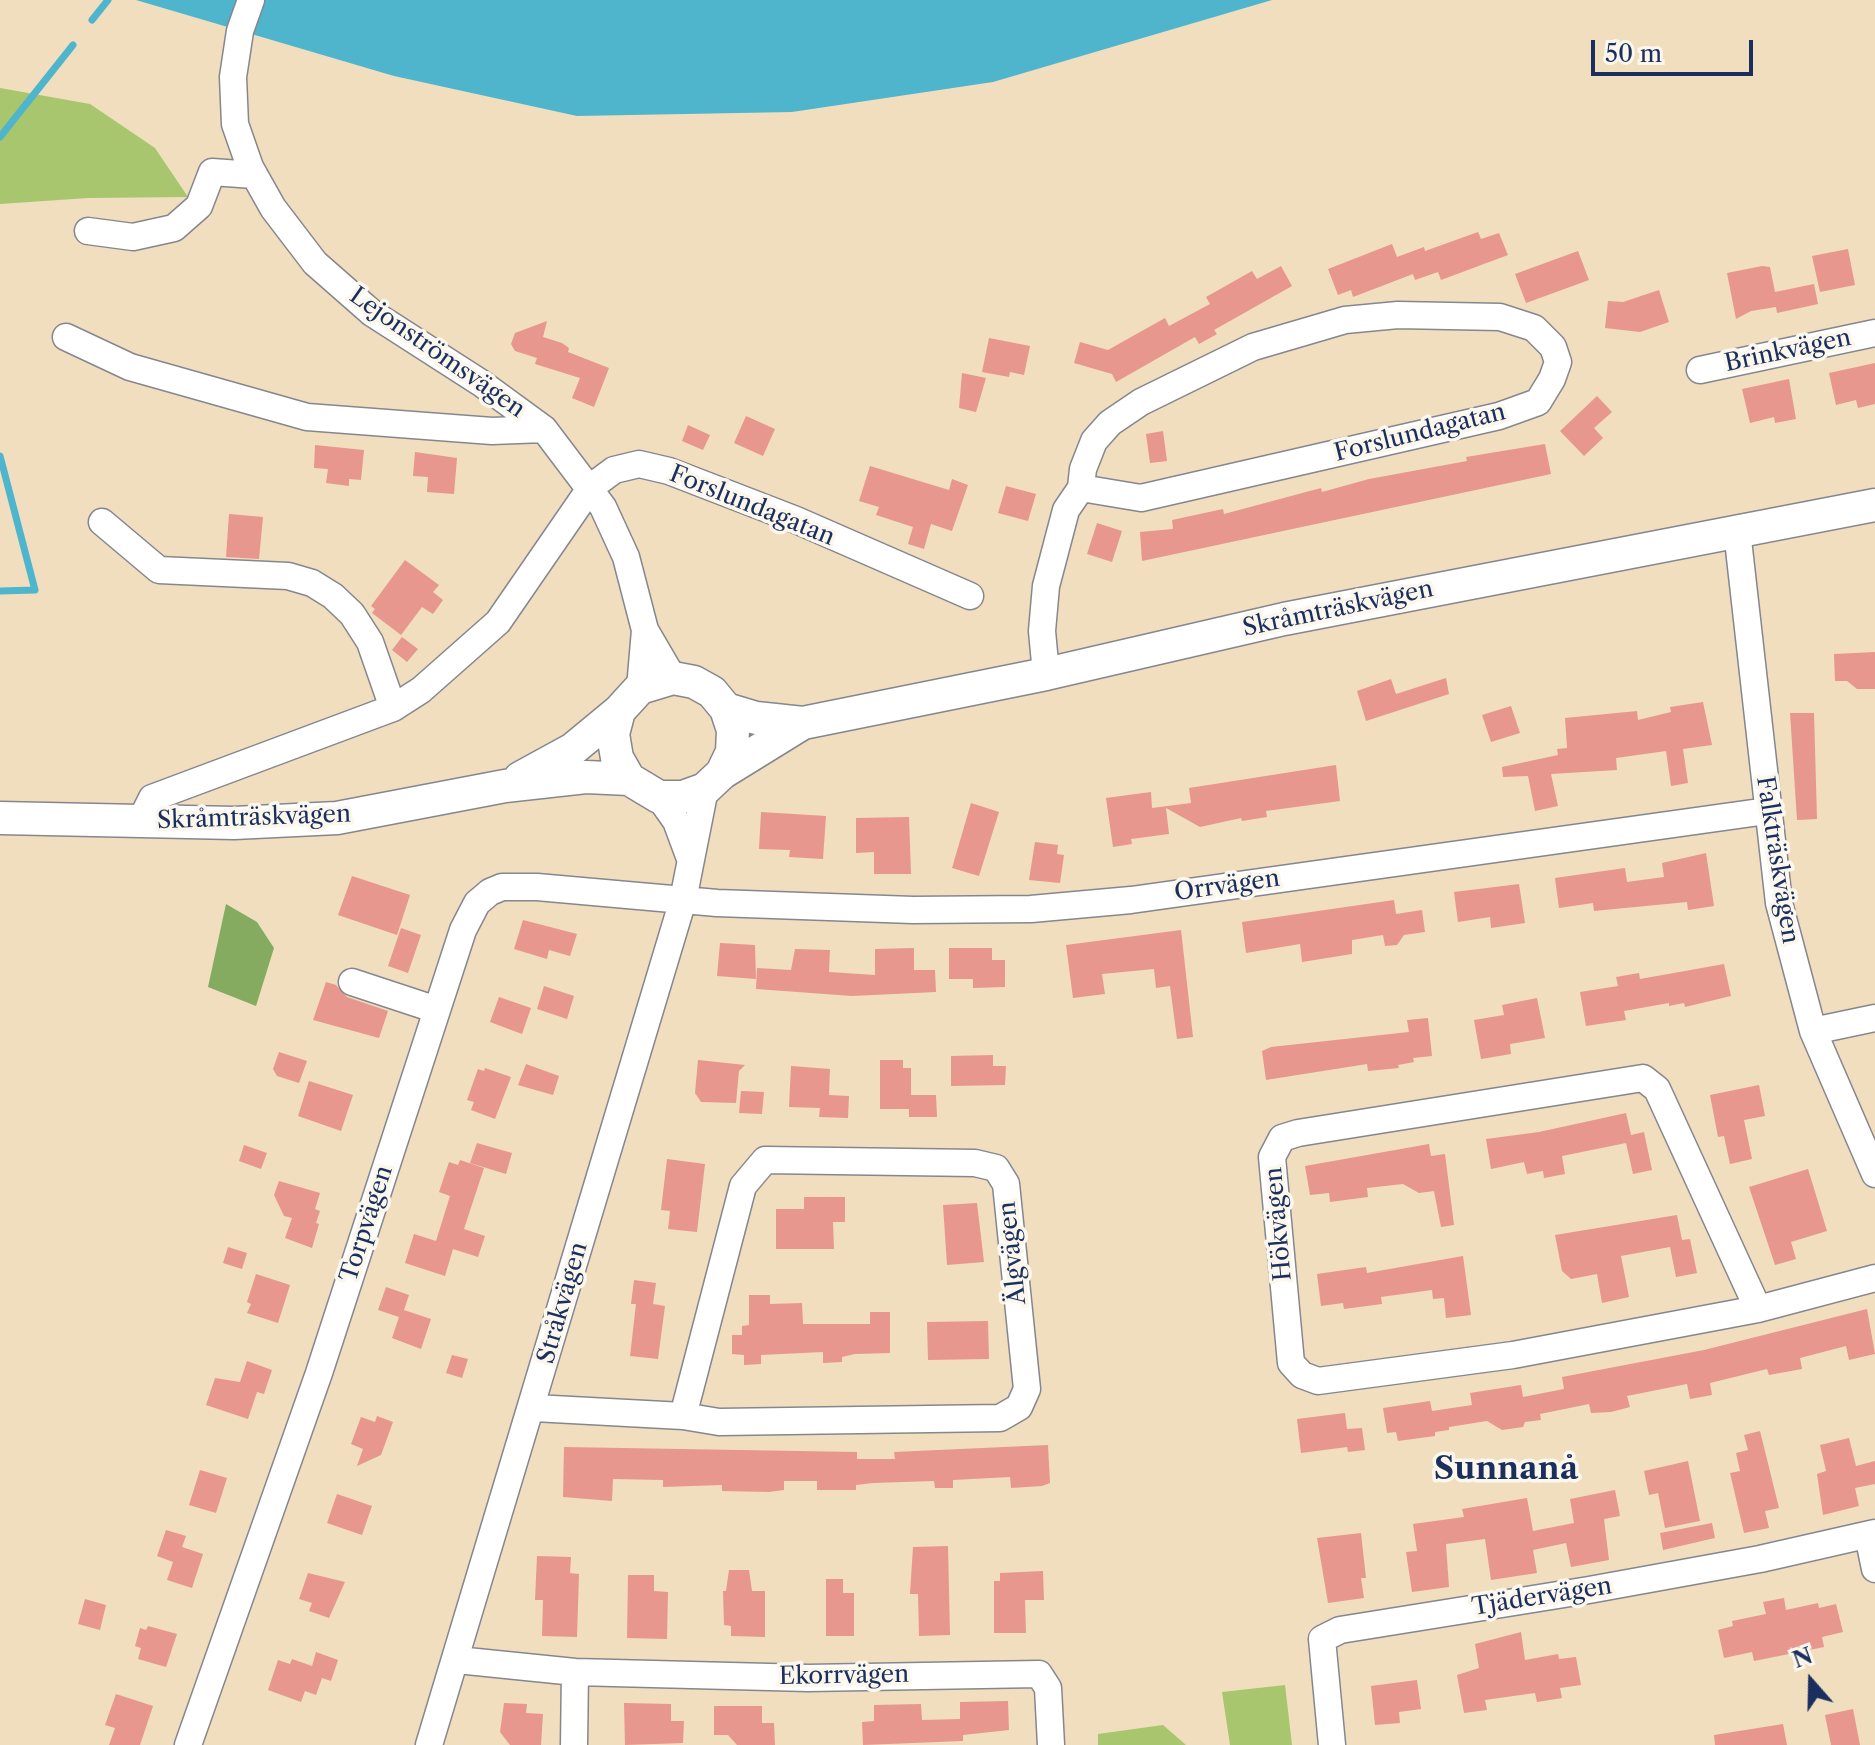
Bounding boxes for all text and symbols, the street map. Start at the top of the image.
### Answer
scale bar [1595,24,1757,74]
text: 50 m [1605,39,1662,68]
street label: Lejonströmsvägen [344,282,530,424]
street label: Brinkvägen [1722,324,1854,378]
street label: Forslundagatan [1331,398,1509,468]
street label: Forslundagatan [665,460,839,552]
street label: Skråmträskvägen [1240,575,1436,643]
street label: Falkträskvägen [1750,774,1804,946]
street label: Skråmträskvägen [156,800,352,836]
street label: Orrvägen [1172,864,1282,908]
street label: Torpvägen [335,1162,399,1286]
street label: Hökvägen [1260,1166,1298,1282]
street label: Älgvägen [993,1200,1033,1306]
street label: Stråkvägen [532,1239,594,1367]
district label: Sunnanå [1434,1451,1578,1489]
street label: Tjädervägen [1470,1572,1614,1622]
north arrow [1771,1641,1851,1721]
text: N [1789,1642,1816,1674]
street label: Ekorrvägen [779,1660,909,1692]

